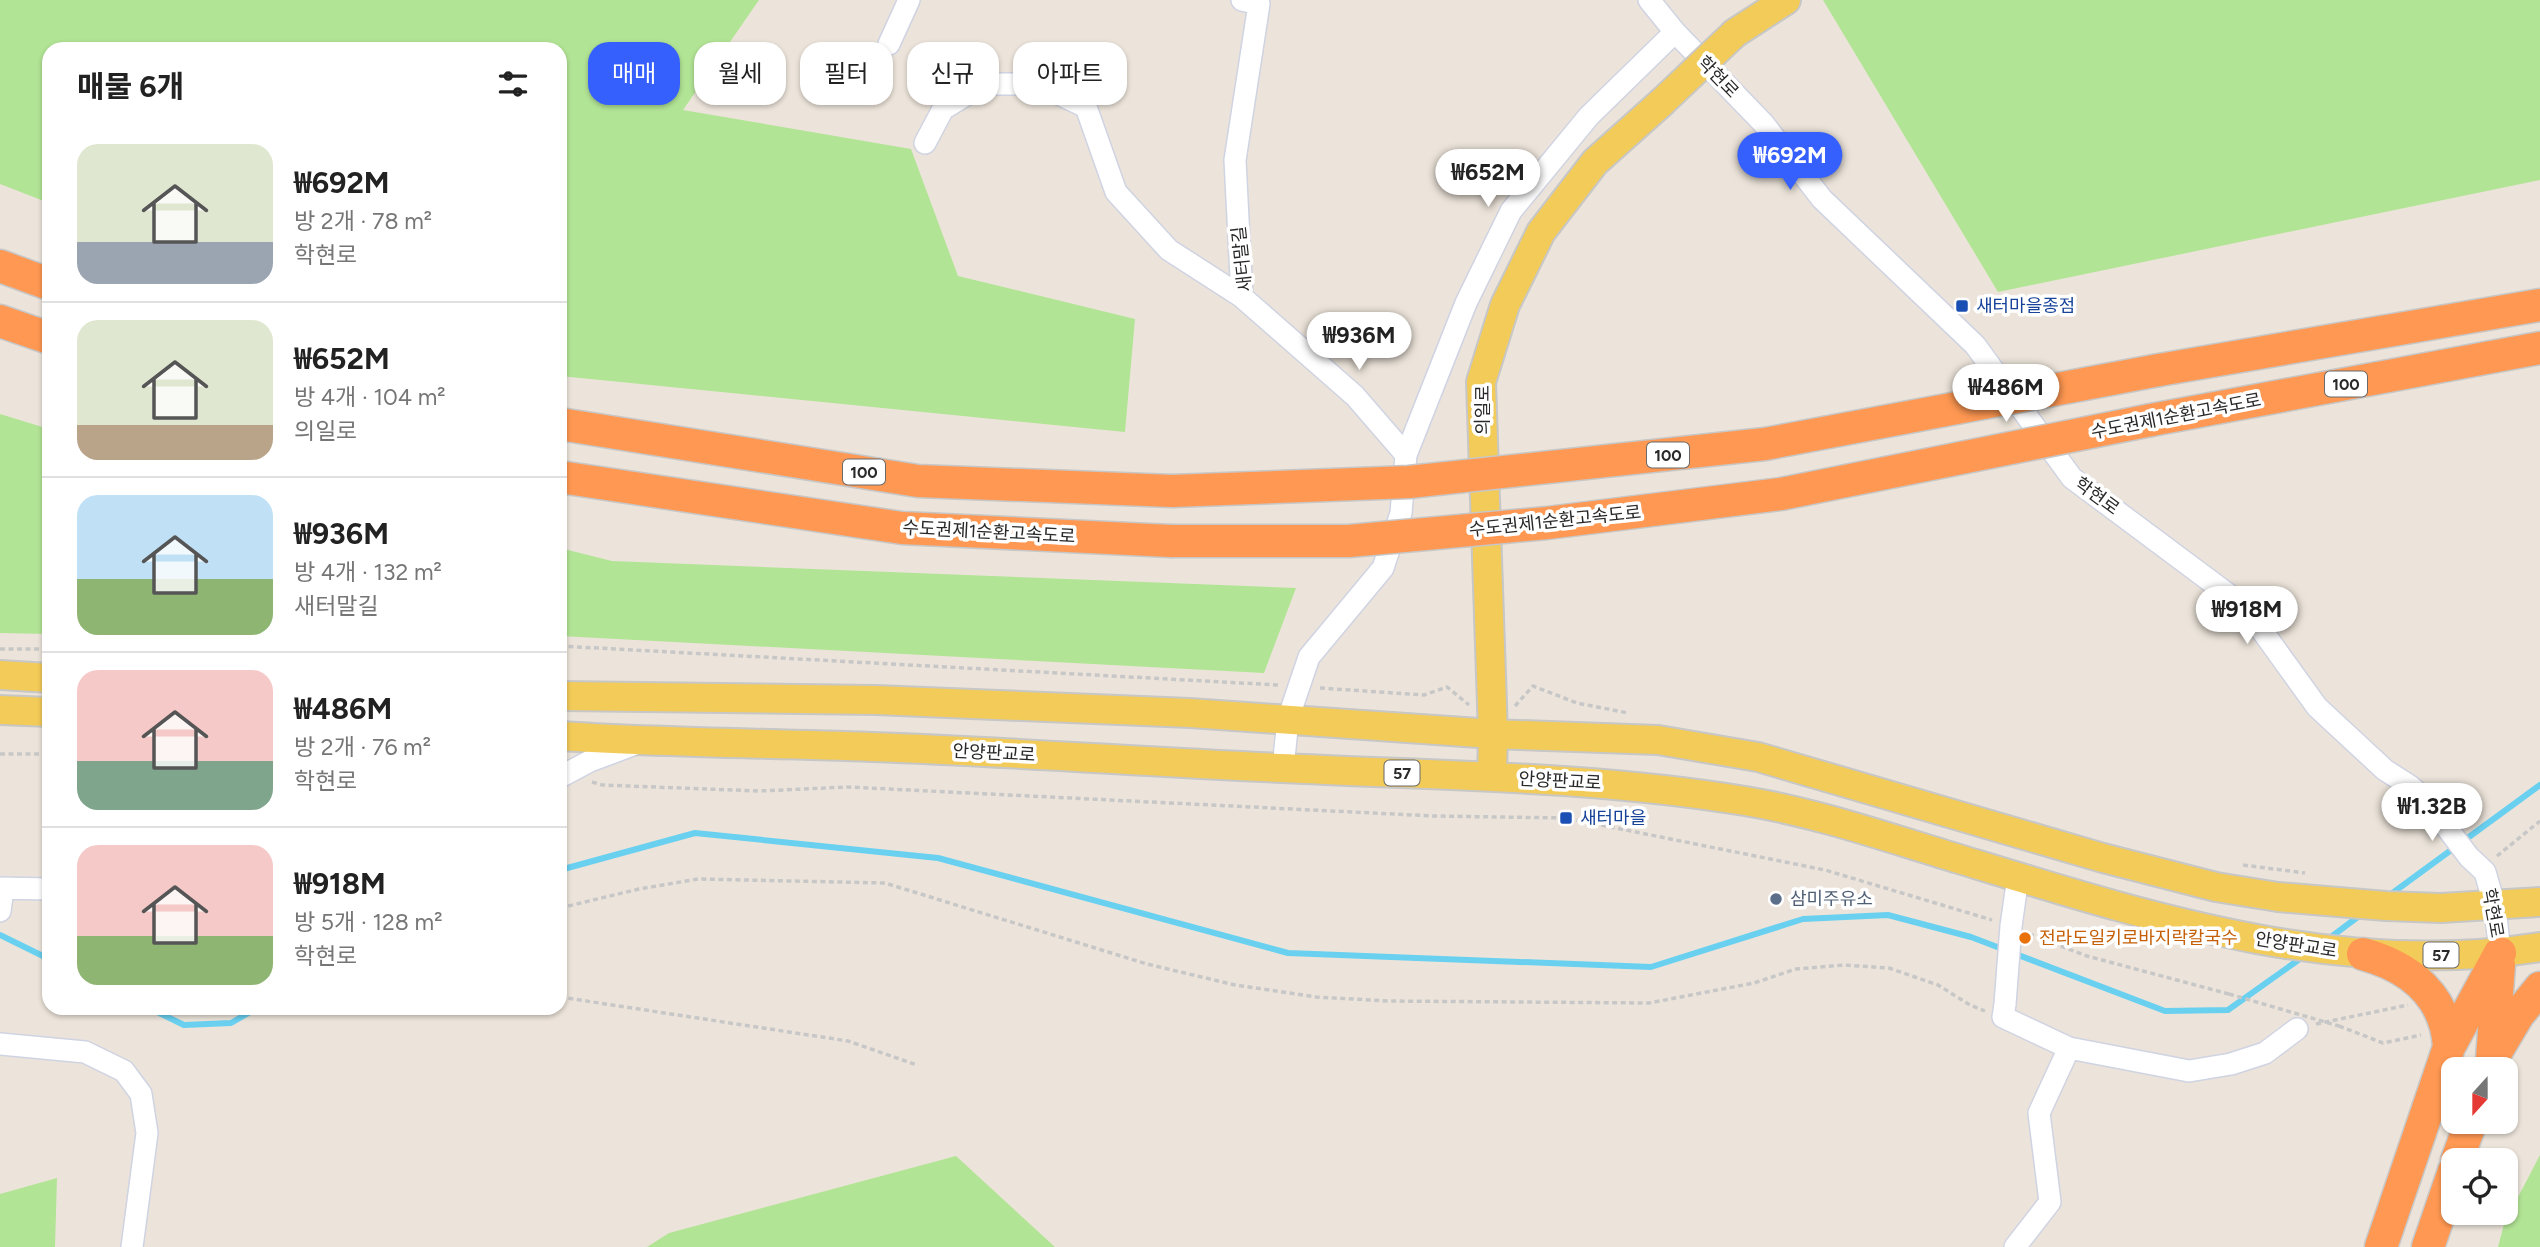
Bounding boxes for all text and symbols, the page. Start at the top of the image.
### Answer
chip: 매매 [588,42,680,105]
chip: 월세 [694,42,786,105]
chip: 필터 [800,42,893,105]
chip: 신규 [907,42,999,105]
chip: 아파트 [1013,42,1127,105]
street label: 학현로 [1693,51,1743,103]
icon: filters [494,65,532,103]
text: 매물 6개 [77,68,184,105]
pin: ₩692M [1741,132,1839,192]
text: ₩692M [1753,141,1827,169]
pin: ₩652M [1439,150,1537,209]
text: ₩652M [1451,158,1525,186]
text: ₩692M [294,164,390,201]
icon: home [133,172,217,256]
text: 방 2개 · 78 m² [294,207,432,235]
street label: 새터말길 [1228,225,1256,293]
text: 학현로 [294,241,357,269]
place label: 새터마을종점 [1976,295,2075,317]
marker: 새터마을종점 [1954,298,1970,314]
pin: ₩936M [1310,312,1408,372]
text: ₩936M [1323,321,1395,349]
text: ₩652M [294,340,390,377]
icon: home [133,348,217,432]
pin: ₩486M [1957,364,2055,424]
road number: 100 [2325,372,2367,396]
text: ₩486M [1968,373,2044,401]
text: 방 4개 · 104 m² [294,383,446,411]
street label: 의일로 [1472,385,1494,435]
street label: 수도권제1순환고속도로 [2089,389,2263,443]
text: 의일로 [294,417,357,445]
road number: 100 [1647,442,1689,468]
road number: 100 [843,460,885,485]
street label: 학현로 [2070,472,2124,520]
street label: 수도권제1순환고속도로 [1468,501,1642,541]
text: ₩936M [294,515,389,552]
street label: 수도권제1순환고속도로 [902,516,1076,548]
icon: home [133,523,217,607]
text: 방 4개 · 132 m² [294,558,442,586]
pin: ₩918M [2198,586,2296,646]
text: 새터말길 [294,592,379,620]
text: ₩918M [2212,595,2282,623]
text: ₩486M [294,690,392,727]
icon: home [133,698,217,782]
text: 방 2개 · 76 m² [294,733,431,761]
street label: 안양판교로 [952,740,1036,766]
road number: 57 [1384,760,1420,786]
text: 학현로 [294,767,357,795]
street label: 안양판교로 [1518,768,1602,794]
pin: ₩1.32B [2375,784,2489,843]
text: ₩1.32B [2397,792,2467,820]
place label: 새터마을 [1580,807,1646,829]
marker: 새터마을 [1558,810,1574,826]
text: ₩918M [294,865,386,902]
icon: home [133,873,217,957]
street label: 학현로 [2478,887,2508,939]
place label: 삼미주유소 [1790,888,1873,910]
marker: 삼미주유소 [1768,891,1784,907]
text: 방 5개 · 128 m² [294,908,442,936]
place label: 전라도일키로바지락칼국수 [2039,927,2238,949]
street label: 안양판교로 [2253,928,2339,962]
marker: 전라도일키로바지락칼국수 [2017,930,2033,946]
text: 학현로 [294,942,357,970]
road number: 57 [2424,942,2458,967]
north arrow [2441,1057,2518,1134]
map controls [2441,1057,2518,1225]
button: locate [2441,1148,2518,1225]

